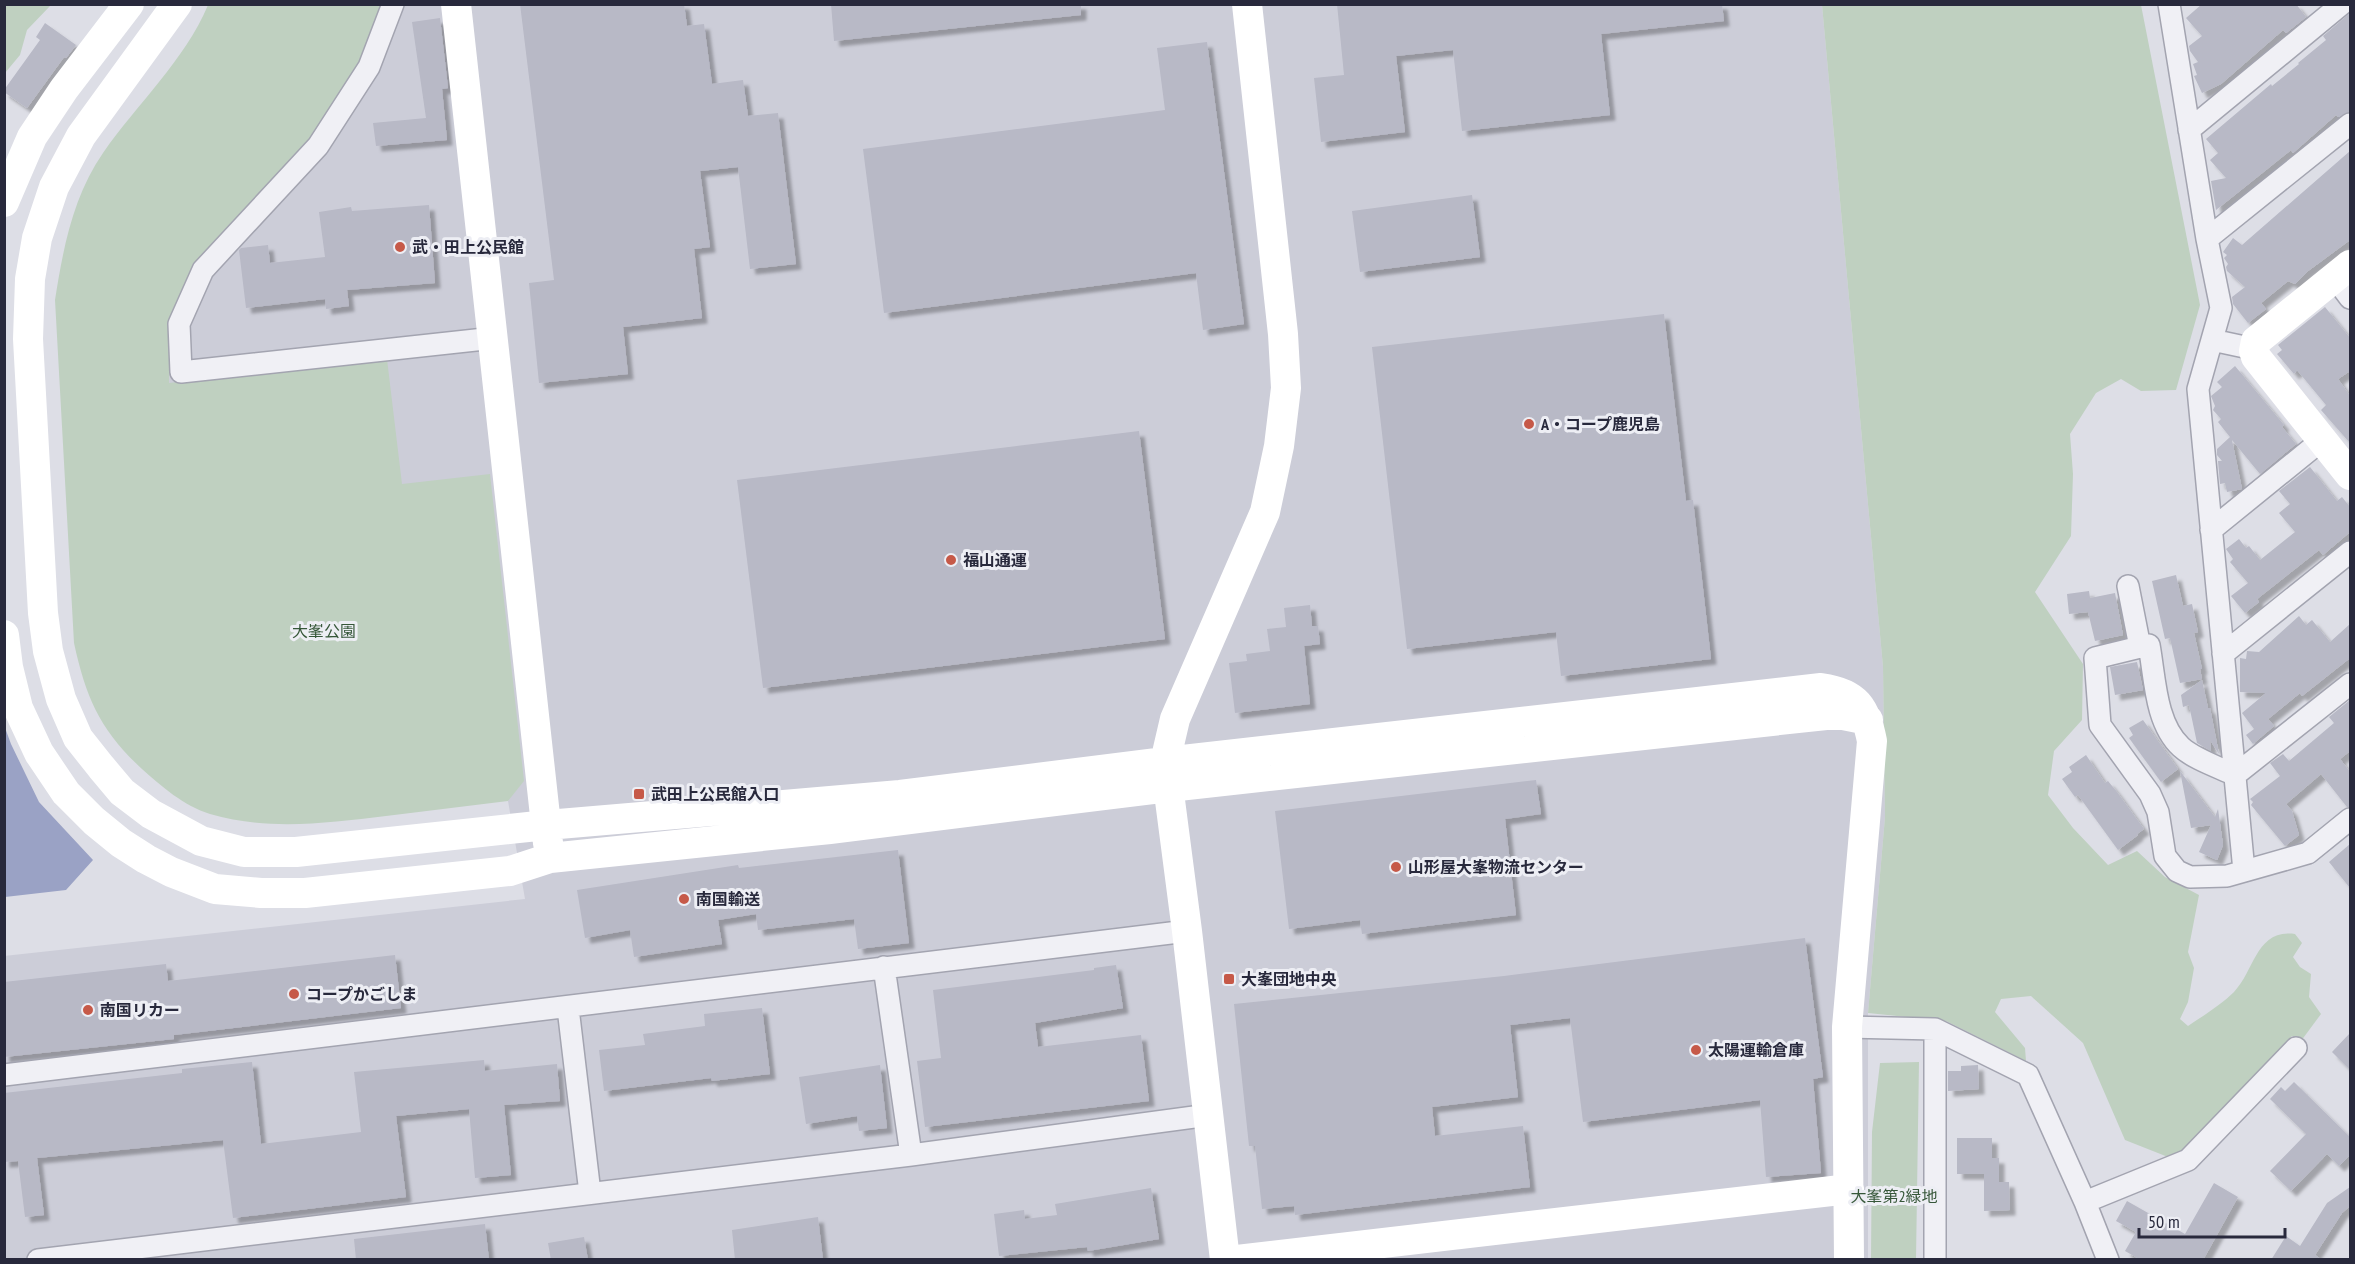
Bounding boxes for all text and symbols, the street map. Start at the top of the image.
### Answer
place label: 武・田上公民館 [412,237,524,257]
marker: 武・田上公民館 [393,240,407,254]
place label: A・コープ鹿児島 [1540,414,1660,434]
marker: A・コープ鹿児島 [1522,417,1536,431]
place label: 福山通運 [963,550,1027,570]
marker: 福山通運 [944,553,958,567]
park label: 大峯公園 [292,621,356,641]
place label: 武田上公民館入口 [651,784,779,804]
marker: 武田上公民館入口 [632,787,646,801]
place label: 山形屋大峯物流センター [1408,857,1584,877]
marker: 山形屋大峯物流センター [1389,860,1403,874]
place label: 南国輸送 [696,889,760,909]
marker: 南国輸送 [677,892,691,906]
place label: 大峯団地中央 [1241,969,1337,989]
marker: 大峯団地中央 [1222,972,1236,986]
place label: コープかごしま [306,984,417,1004]
marker: コープかごしま [287,987,301,1001]
place label: 南国リカー [100,1000,180,1020]
marker: 南国リカー [81,1003,95,1017]
place label: 太陽運輸倉庫 [1708,1040,1804,1060]
marker: 太陽運輸倉庫 [1689,1043,1703,1057]
park label: 大峯第2緑地 [1850,1186,1938,1206]
scale bar [2139,1201,2284,1239]
text: 50 m [2148,1210,2180,1233]

